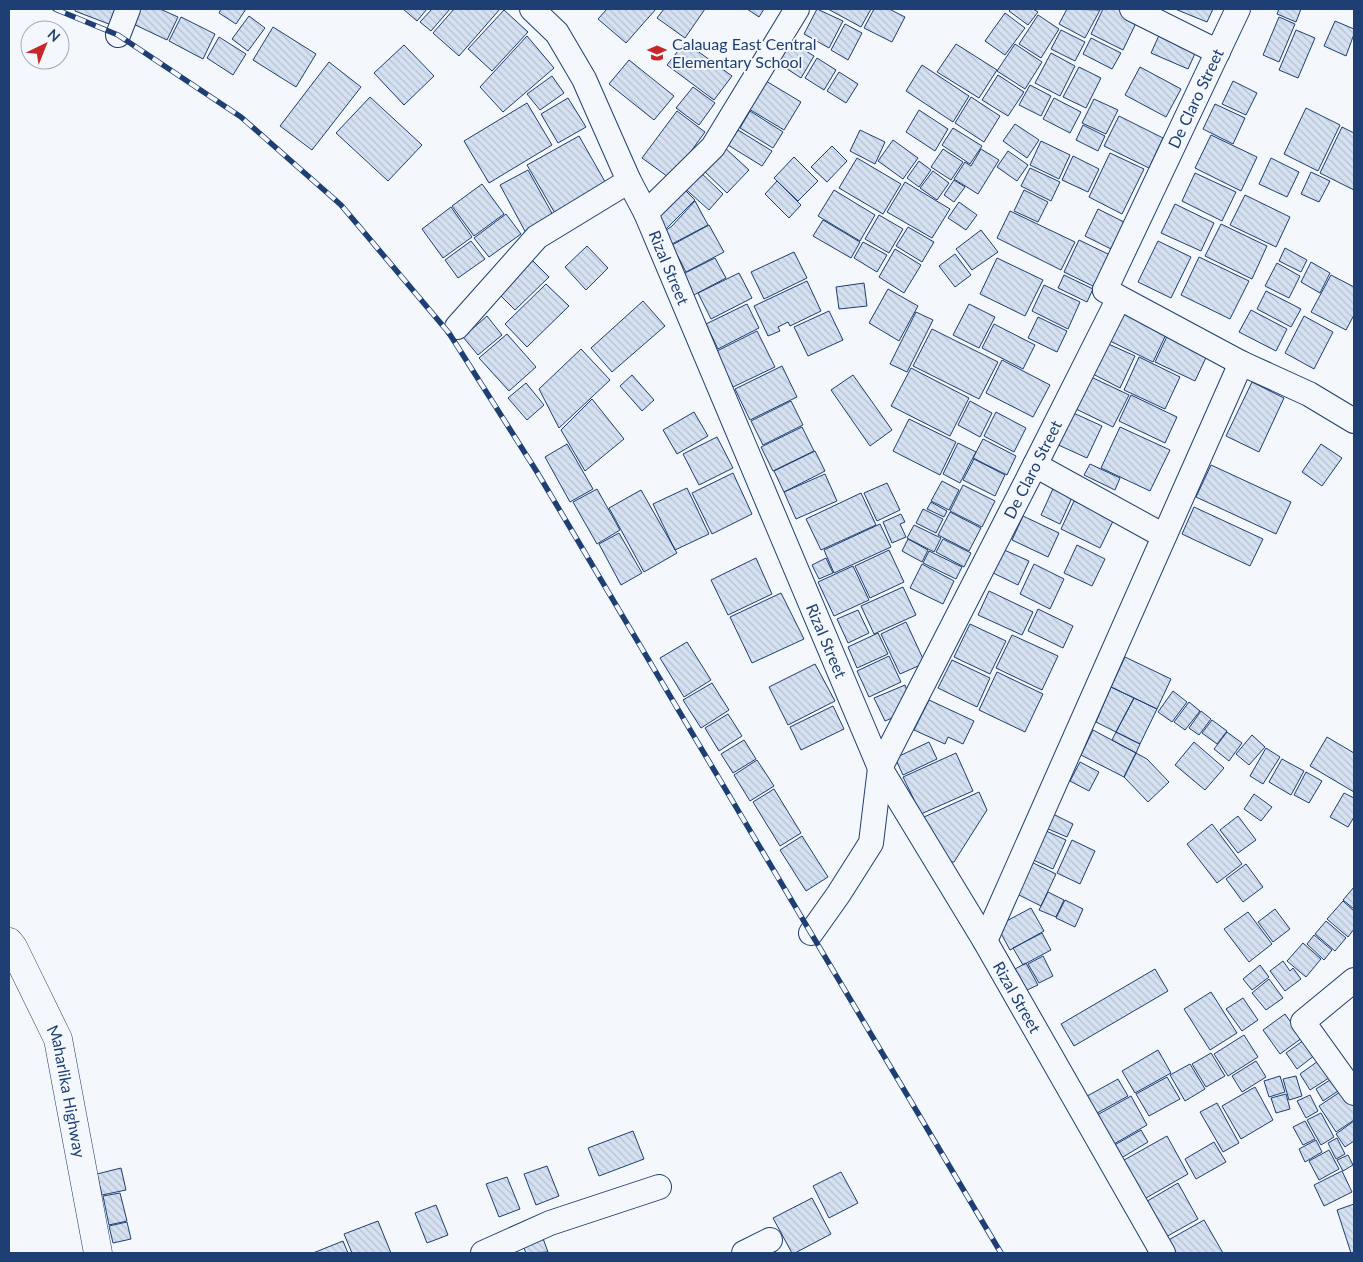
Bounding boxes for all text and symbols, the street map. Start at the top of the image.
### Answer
north arrow [20,20,70,70]
text: N [44,25,64,45]
place label: Calauag East Central Elementary School [672,34,816,71]
school or university icon: Calauag East Central Elementary School [646,42,668,64]
street label: De Claro Street [1164,45,1227,151]
street label: Rizal Street [645,227,694,308]
street label: De Claro Street [999,417,1065,522]
street label: Rizal Street [803,601,851,681]
street label: Rizal Street [990,958,1045,1036]
street label: Maharlika Highway [44,1022,90,1160]

